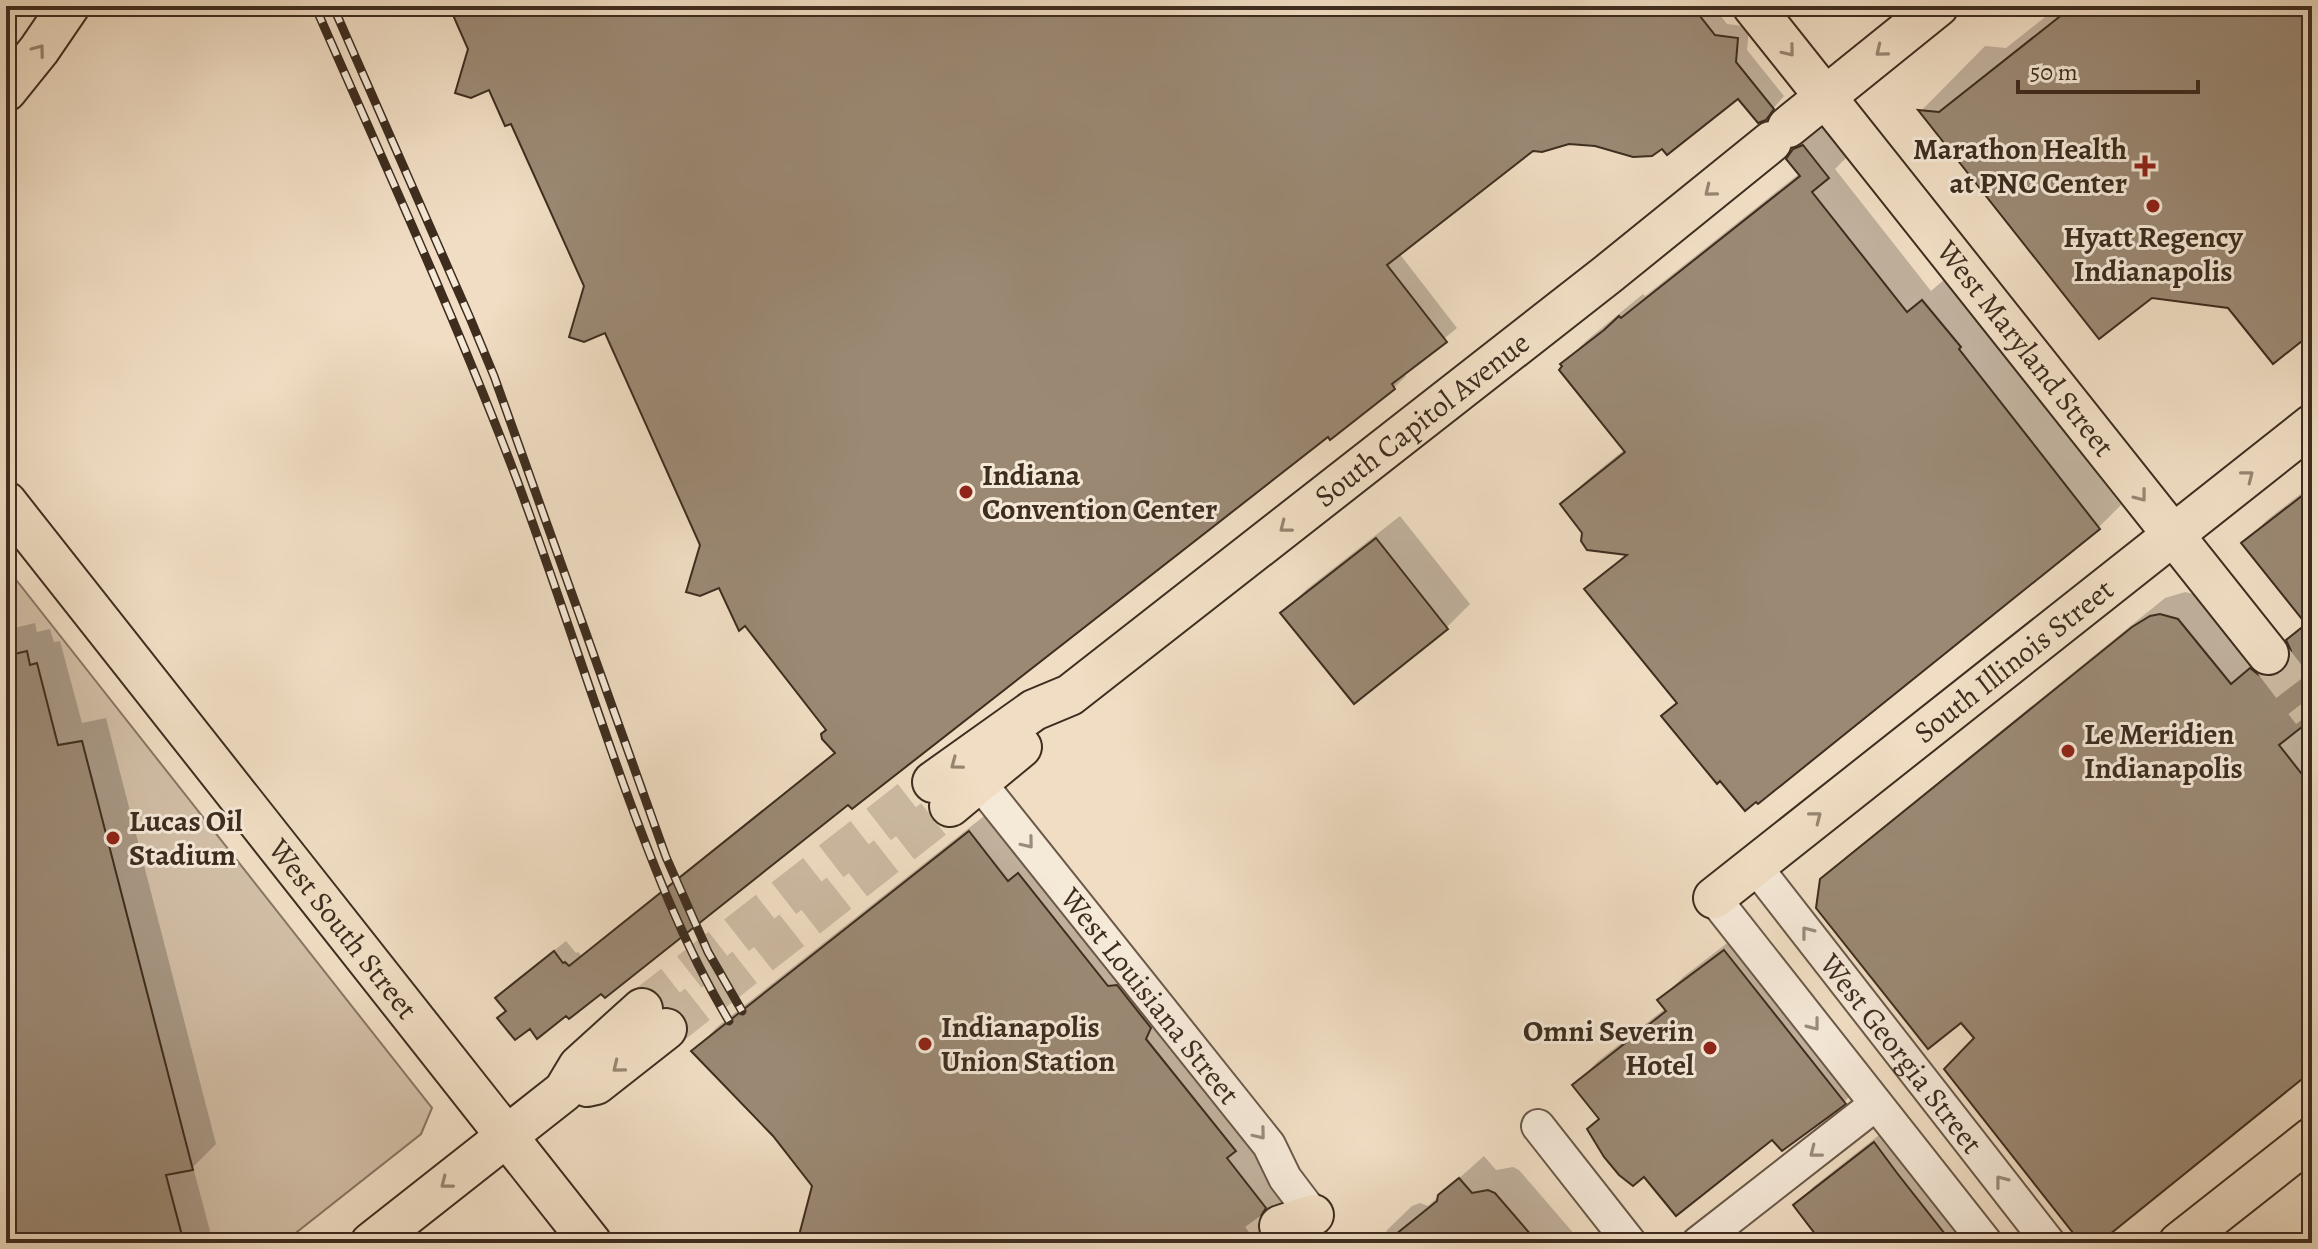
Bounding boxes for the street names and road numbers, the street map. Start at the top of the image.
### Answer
street label: West Maryland Street [1927,232,2124,465]
street label: South Capitol Avenue [1306,323,1538,516]
street label: South Illinois Street [1905,570,2122,752]
street label: West South Street [259,830,427,1028]
street label: West Louisiana Street [1051,879,1249,1113]
street label: West Georgia Street [1810,945,1992,1162]

